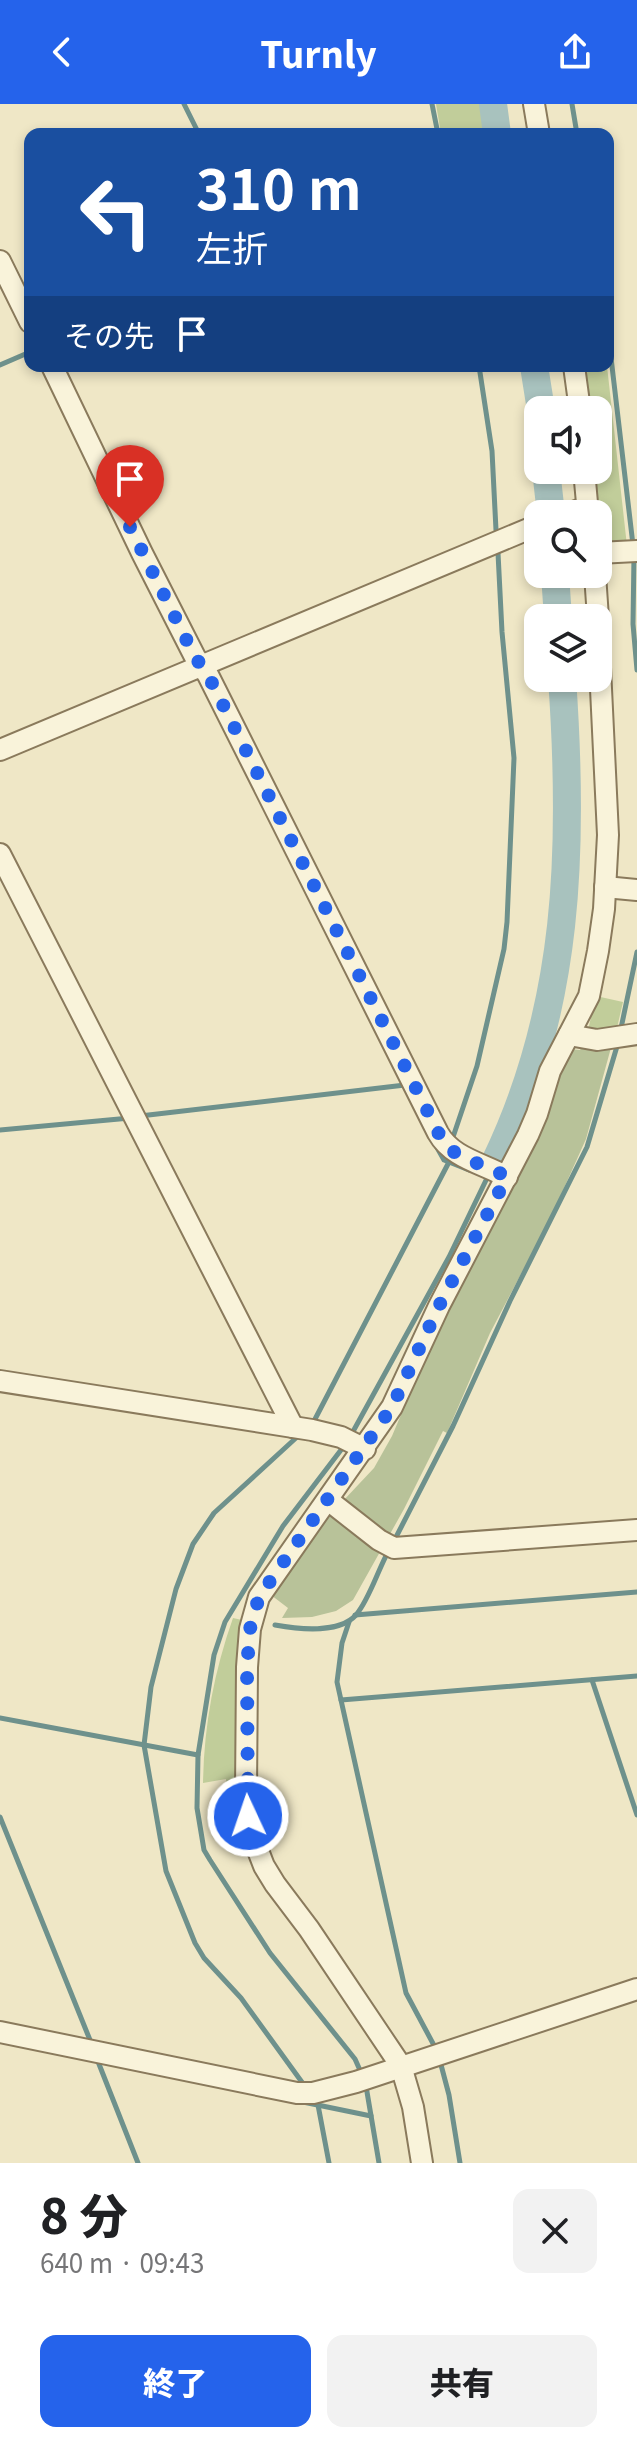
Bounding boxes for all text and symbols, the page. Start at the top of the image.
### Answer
text: Turnly [260,26,377,78]
icon: back [40,30,84,74]
icon: share [553,30,597,74]
text: 310 m [196,145,362,226]
icon: left [64,160,168,264]
text: 左折 [196,220,268,272]
text: その先 [64,312,154,356]
icon: arrive [170,312,214,356]
map controls [524,396,612,692]
button: sound [524,396,612,484]
pin [96,445,164,527]
icon: arrive [108,457,152,501]
button: search [524,500,612,588]
button: layers [524,604,612,692]
position arrow [206,1774,290,1858]
text: 8 分 [40,2178,128,2248]
button: close [513,2189,597,2273]
text: 640 m · 09:43 [40,2243,204,2280]
button: 終了 [40,2335,311,2427]
button: 共有 [327,2335,597,2427]

